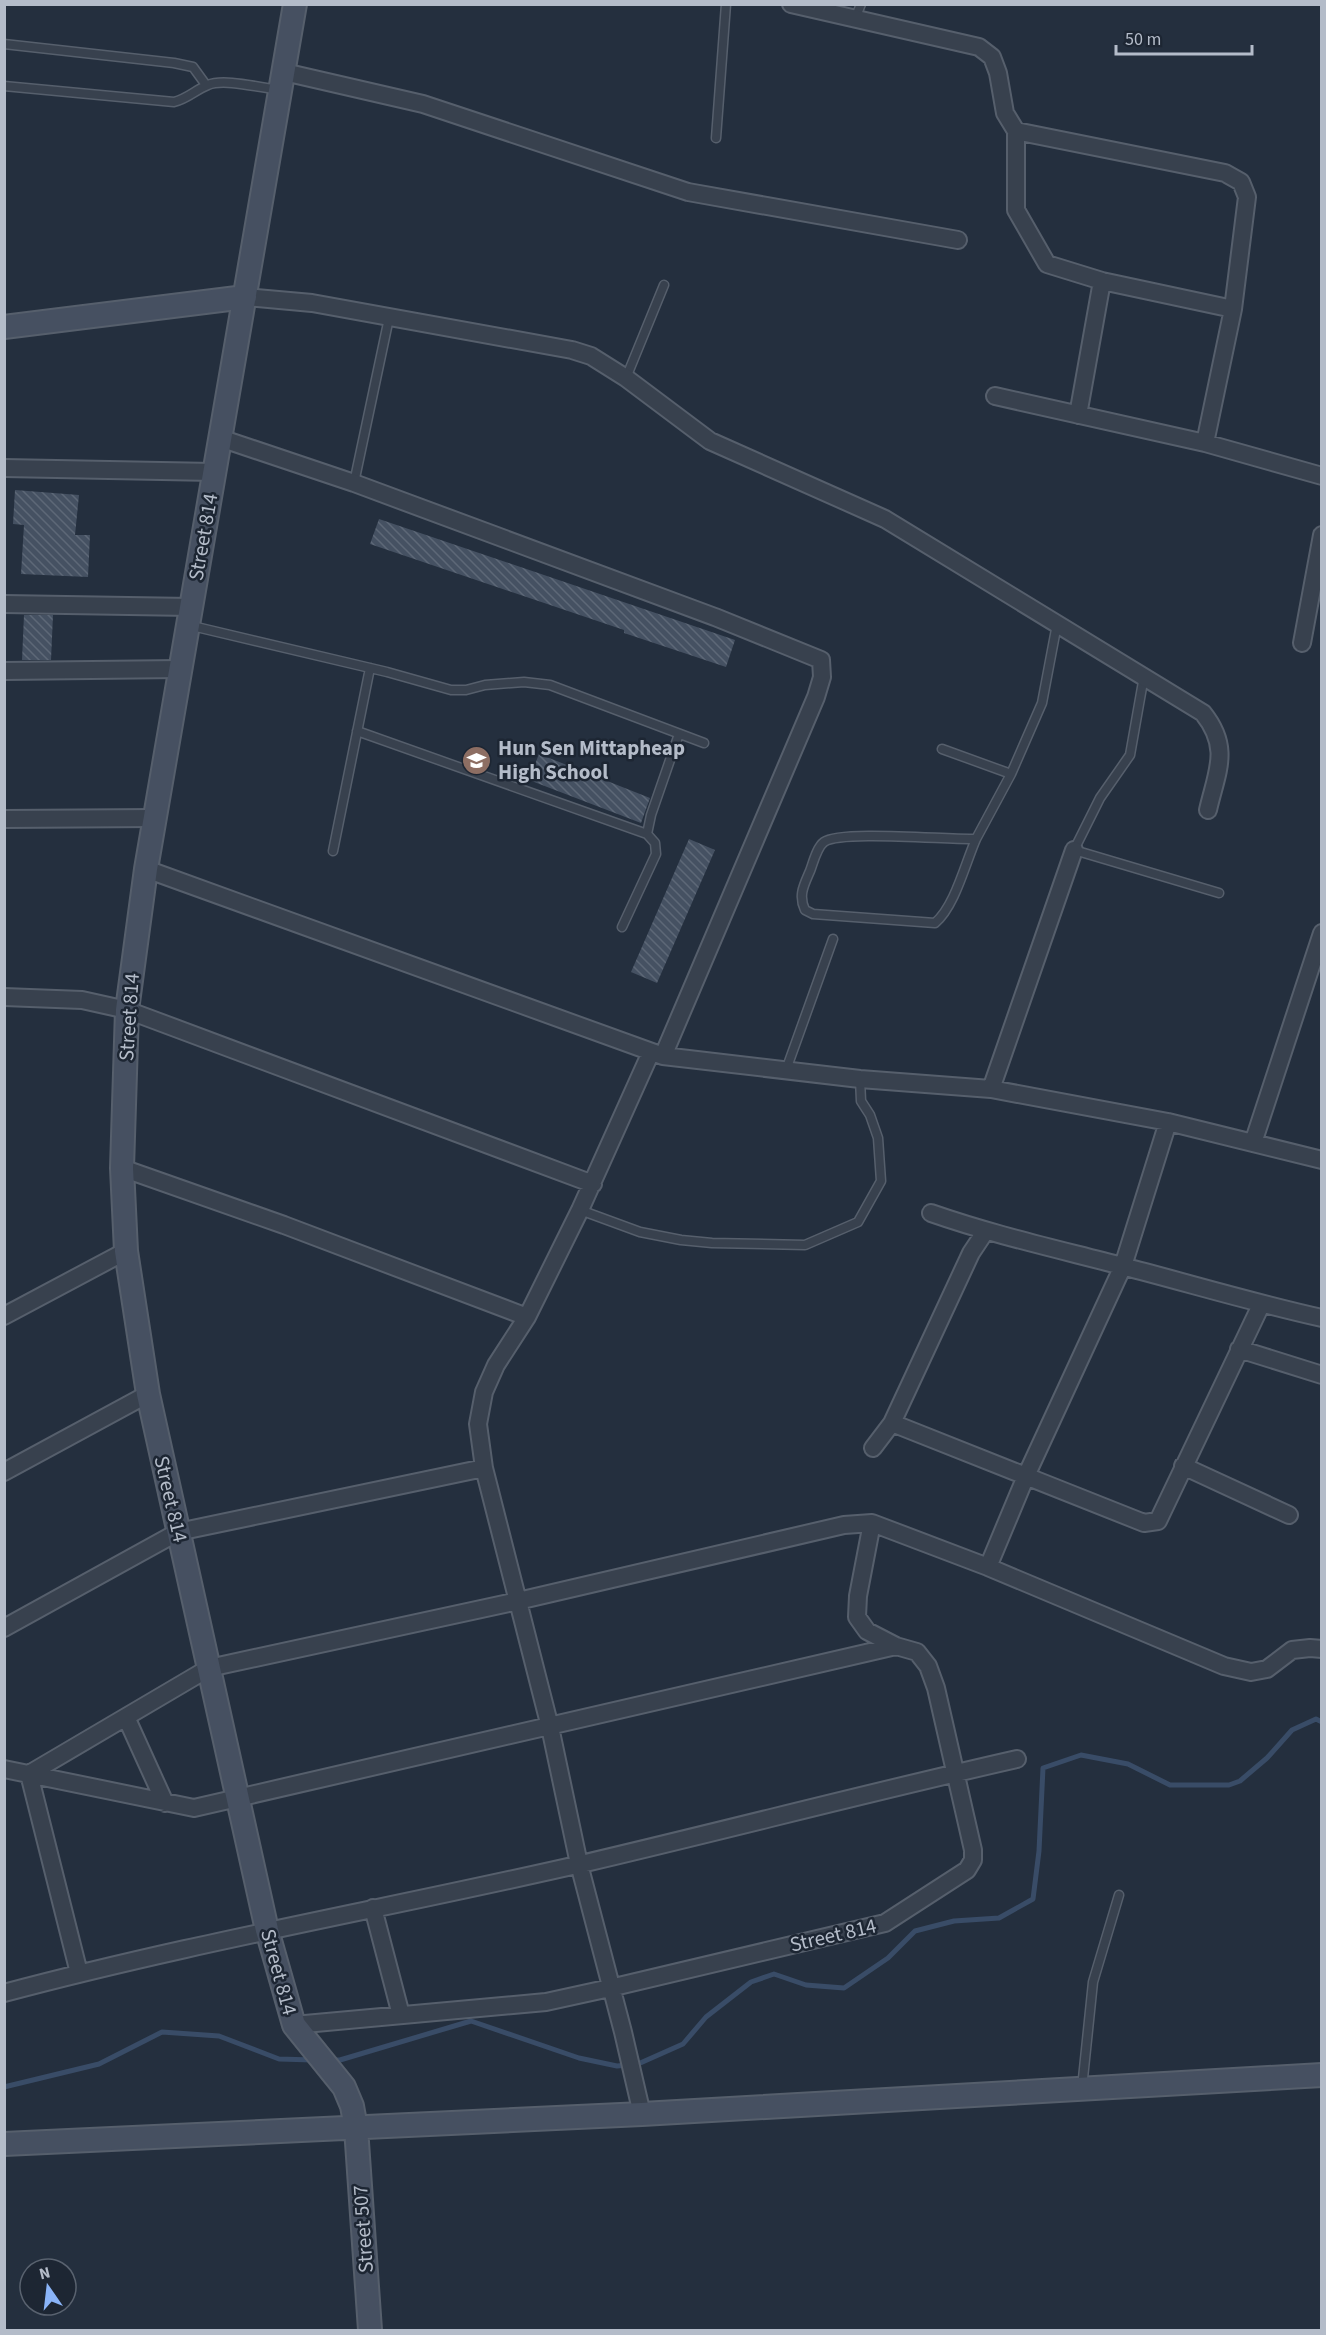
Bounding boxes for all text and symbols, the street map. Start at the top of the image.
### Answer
scale bar [1116,18,1252,56]
text: 50 m [1125,27,1161,52]
street label: Street 814 [181,491,225,583]
place label: Hun Sen Mittapheap High School [498,733,685,787]
school or university icon: Hun Sen Mittapheap High School [461,744,493,776]
street label: Street 814 [111,972,147,1062]
street label: Street 814 [146,1453,196,1545]
street label: Street 814 [787,1910,879,1960]
street label: Street 814 [253,1926,305,2018]
street label: Street 507 [345,2184,381,2274]
north arrow [18,2257,78,2317]
text: N [37,2261,52,2285]

